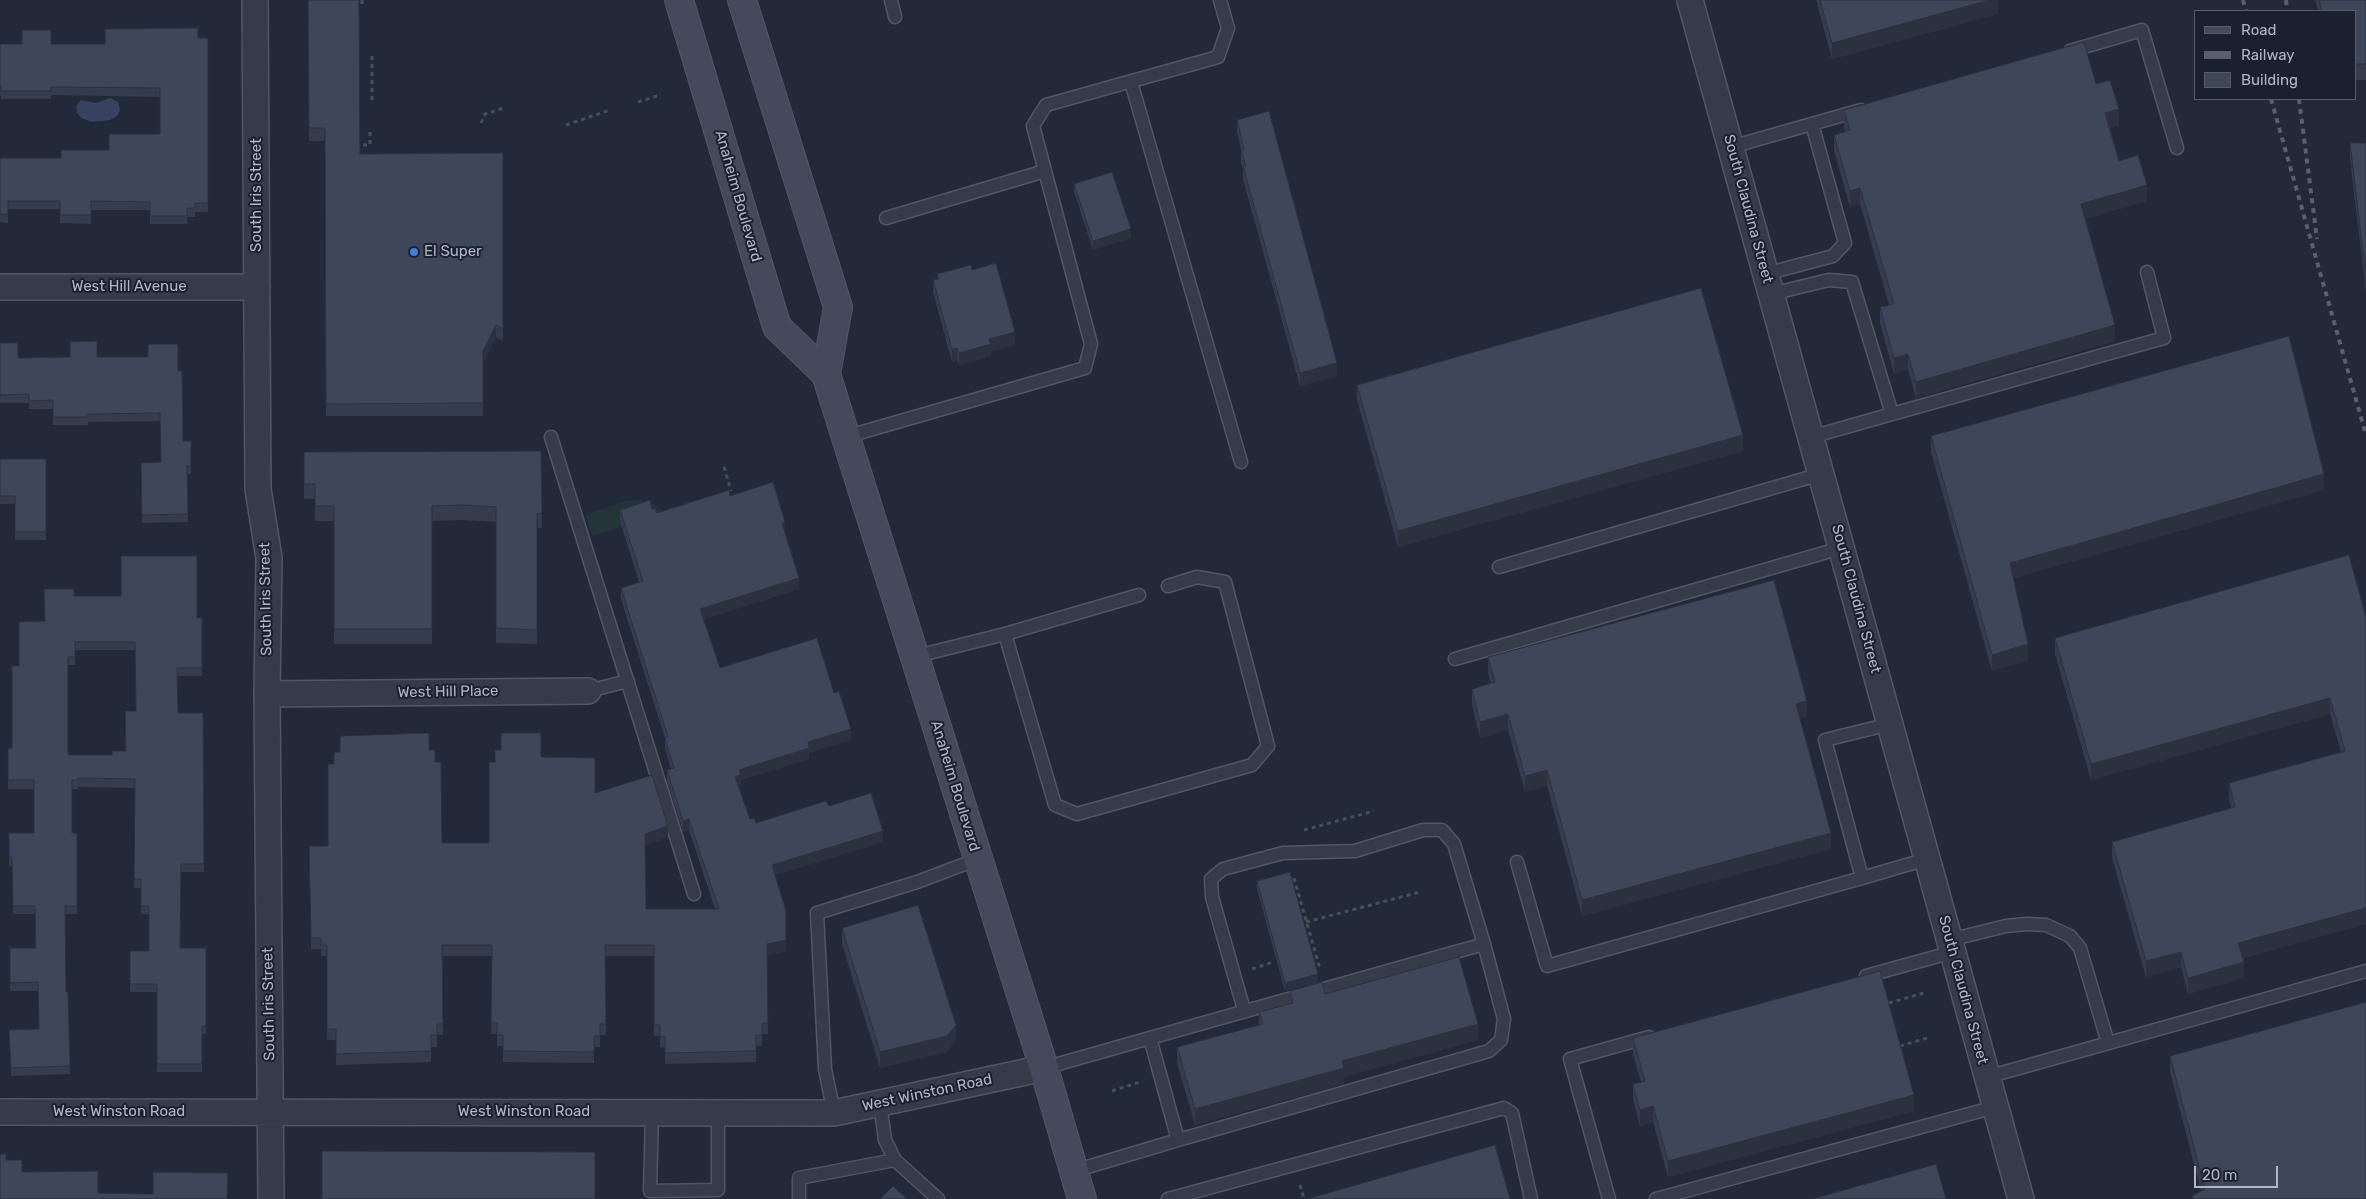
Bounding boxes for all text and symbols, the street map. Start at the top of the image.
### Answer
legend [2194,10,2356,100]
text: Road [2241,21,2277,39]
text: Railway [2241,46,2295,64]
text: Building [2241,71,2298,89]
street label: Anaheim Boulevard [711,128,765,264]
street label: South Claudina Street [1719,133,1777,285]
street label: South Iris Street [248,138,266,252]
place label: El Super [424,243,482,261]
marker: El Super [408,246,420,258]
street label: West Hill Avenue [71,278,187,296]
street label: South Claudina Street [1827,523,1885,675]
street label: South Iris Street [256,542,276,656]
street label: West Hill Place [397,682,499,702]
street label: Anaheim Boulevard [927,718,983,854]
street label: South Claudina Street [1934,914,1992,1066]
street label: South Iris Street [259,947,279,1061]
street label: West Winston Road [860,1070,994,1116]
street label: West Winston Road [53,1103,185,1121]
street label: West Winston Road [458,1103,590,1121]
scale bar [2196,1156,2280,1188]
text: 20 m [2202,1166,2237,1184]

